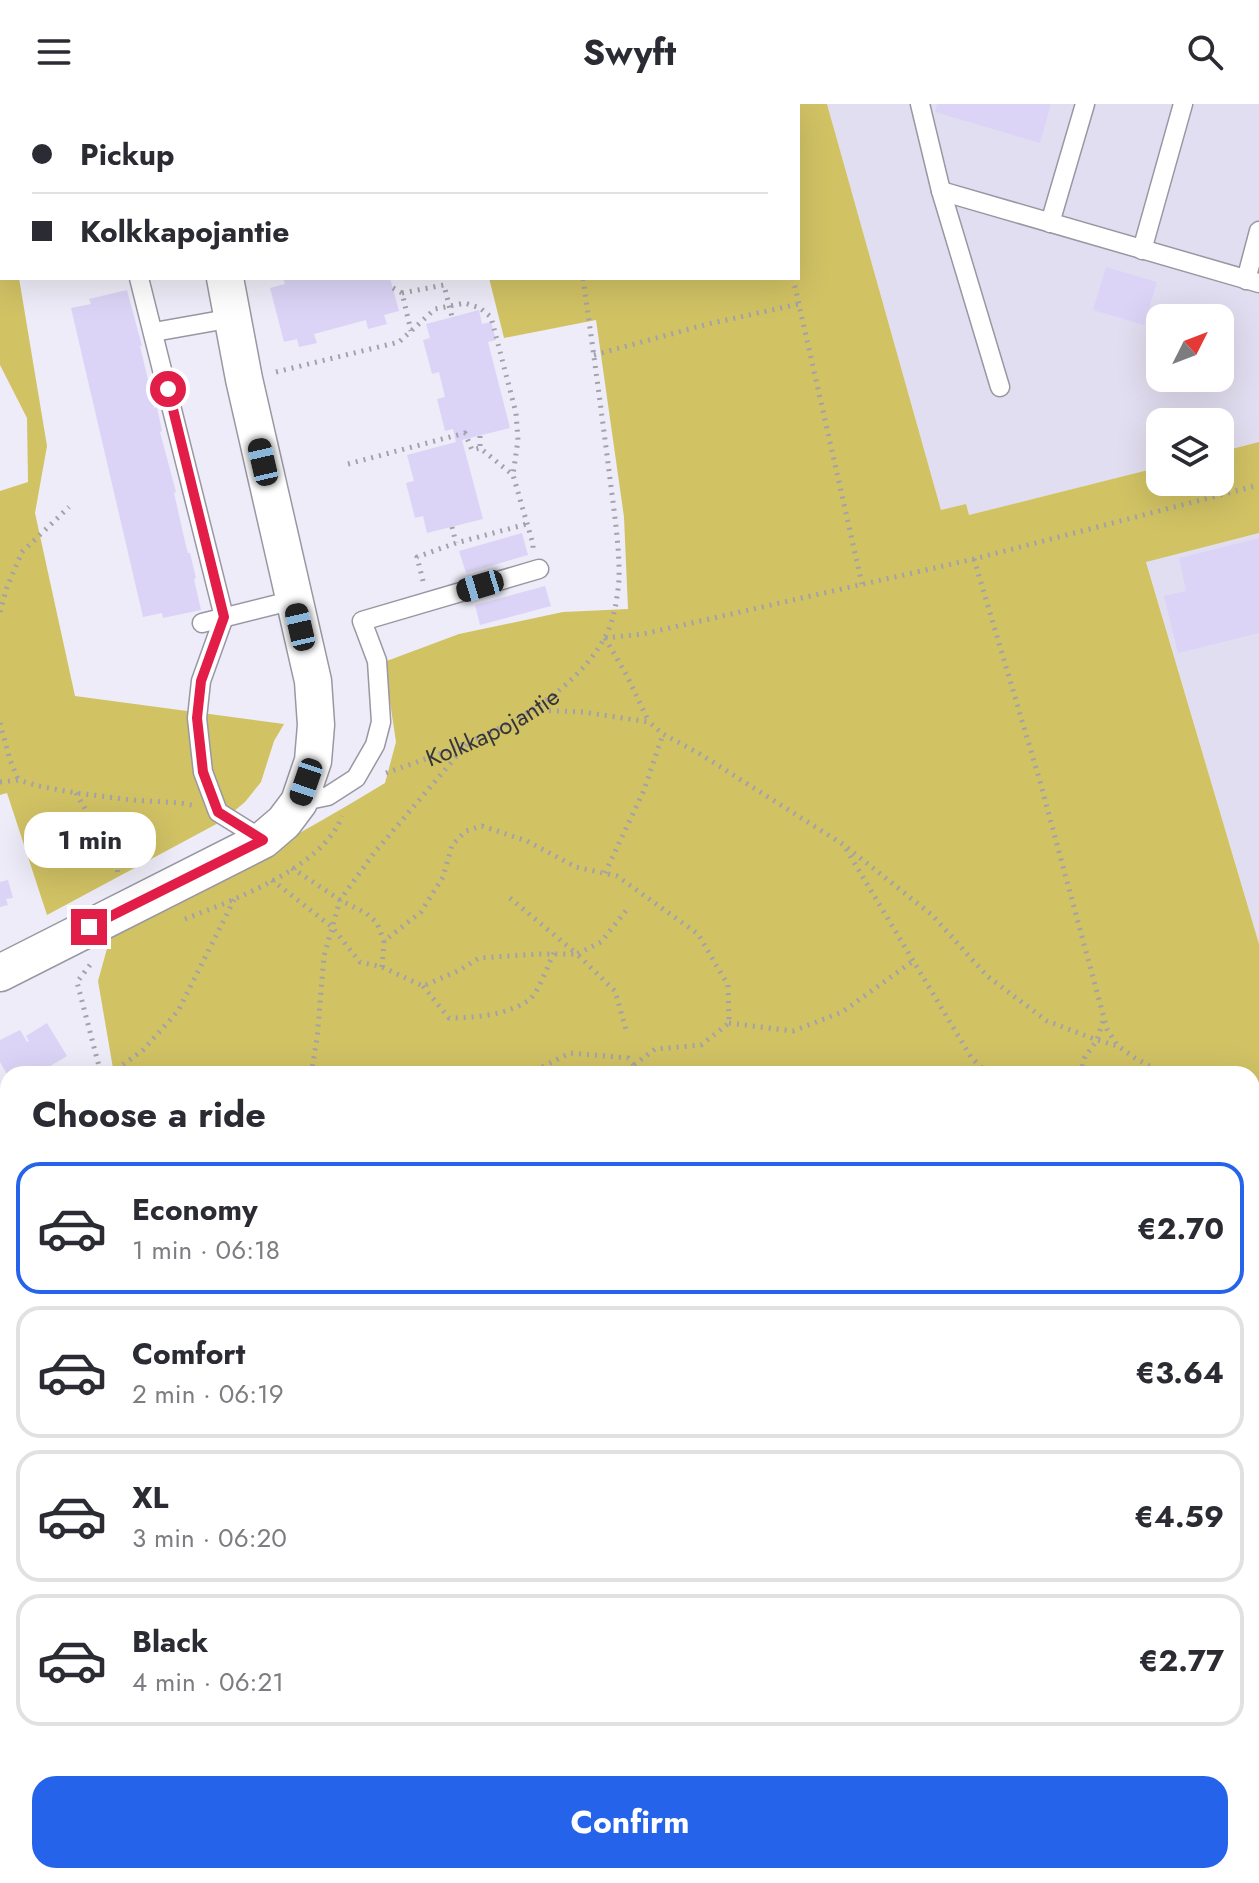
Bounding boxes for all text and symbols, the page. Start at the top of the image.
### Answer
text: Swyft [583,26,676,78]
icon: menu [32,30,76,74]
icon: search [1183,30,1227,74]
text: Pickup [80,133,175,176]
text: Kolkkapojantie [80,210,289,253]
north arrow [1146,304,1234,392]
map controls [1146,304,1234,496]
route start [150,371,186,407]
button: layers [1146,408,1234,496]
car [246,436,280,488]
car [454,568,506,604]
car [283,601,317,653]
street label: Kolkkapojantie [420,679,566,775]
car [287,755,325,809]
callout: 1 min [23,811,155,867]
text: 1 min [58,821,122,859]
route end [71,909,107,945]
text: Choose a ride [32,1088,266,1140]
text: Economy [132,1188,258,1231]
icon: car [36,1192,108,1264]
text: €2.70 [1137,1207,1224,1250]
text: 1 min · 06:18 [132,1231,280,1269]
text: Comfort [132,1332,245,1375]
icon: car [36,1336,108,1408]
text: €3.64 [1136,1351,1224,1394]
text: 2 min · 06:19 [132,1375,284,1413]
text: XL [132,1476,168,1519]
icon: car [36,1480,108,1552]
text: €4.59 [1134,1495,1224,1538]
text: 3 min · 06:20 [132,1519,287,1557]
text: Black [132,1620,208,1663]
icon: car [36,1624,108,1696]
text: €2.77 [1139,1639,1224,1682]
text: 4 min · 06:21 [132,1663,284,1701]
button: Confirm [32,1776,1228,1868]

